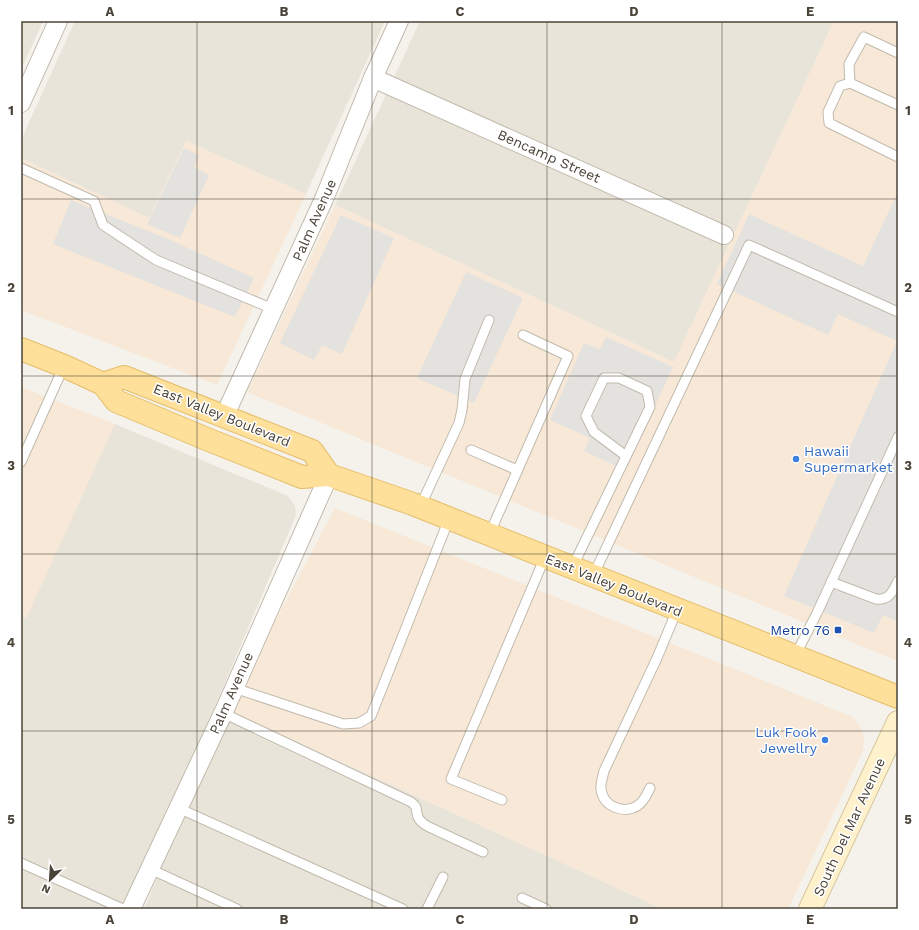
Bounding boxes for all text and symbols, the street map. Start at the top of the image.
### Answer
text: A [106,4,115,19]
text: B [280,4,289,19]
text: C [456,4,465,19]
text: D [629,4,639,19]
text: E [806,4,814,19]
text: 1 [8,103,14,118]
text: 1 [905,103,911,118]
street label: Bencamp Street [495,126,603,186]
street label: Palm Avenue [289,177,339,263]
text: 2 [7,280,15,295]
text: 2 [904,280,912,295]
street label: East Valley Boulevard [151,380,293,450]
place label: Hawaii Supermarket [804,443,893,475]
marker: Hawaii Supermarket [791,454,801,464]
text: 3 [7,458,15,473]
text: 3 [904,458,912,473]
street label: East Valley Boulevard [543,550,685,620]
place label: Metro 76 [770,622,830,638]
marker: Metro 76 [833,625,843,635]
text: 4 [7,635,16,650]
text: 4 [904,635,913,650]
street label: Palm Avenue [206,650,256,736]
place label: Luk Fook Jewellry [755,724,818,756]
marker: Luk Fook Jewellry [820,735,830,745]
street label: South Del Mar Avenue [810,755,888,899]
text: 5 [7,812,15,827]
text: 5 [904,812,912,827]
north arrow [30,860,70,900]
text: N [40,881,52,896]
text: A [106,912,115,927]
text: B [280,912,289,927]
text: C [456,912,465,927]
text: D [629,912,639,927]
text: E [806,912,814,927]

